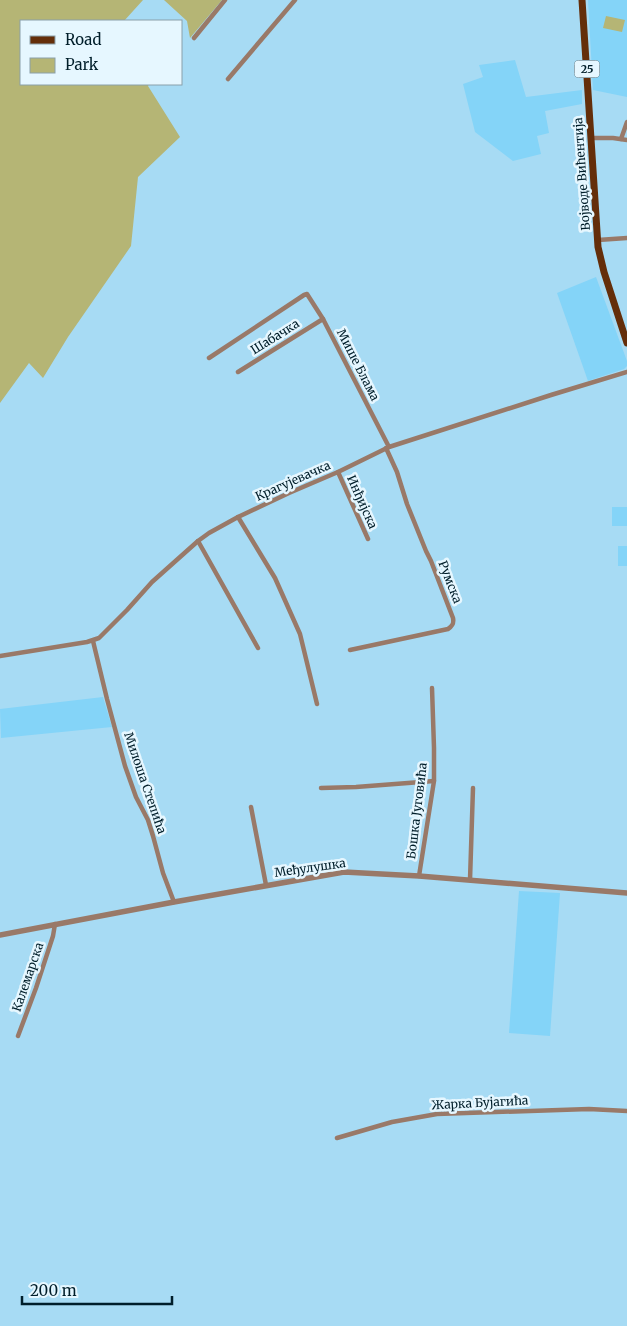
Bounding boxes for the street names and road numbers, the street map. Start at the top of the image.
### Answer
road number: 25 [574,61,600,78]
street label: Војводе Вићентија [570,116,593,231]
street label: Шабачка [248,315,302,357]
street label: Мише Блама [334,326,383,404]
street label: Крагујевачка [253,457,333,504]
street label: Инђијска [344,473,381,531]
street label: Румска [436,558,466,606]
street label: Милоша Степића [121,730,170,836]
street label: Бошка Југовића [403,761,430,860]
street label: Међулушка [273,855,347,880]
street label: Калемарска [9,940,47,1013]
street label: Жарка Бујагића [431,1092,529,1113]

